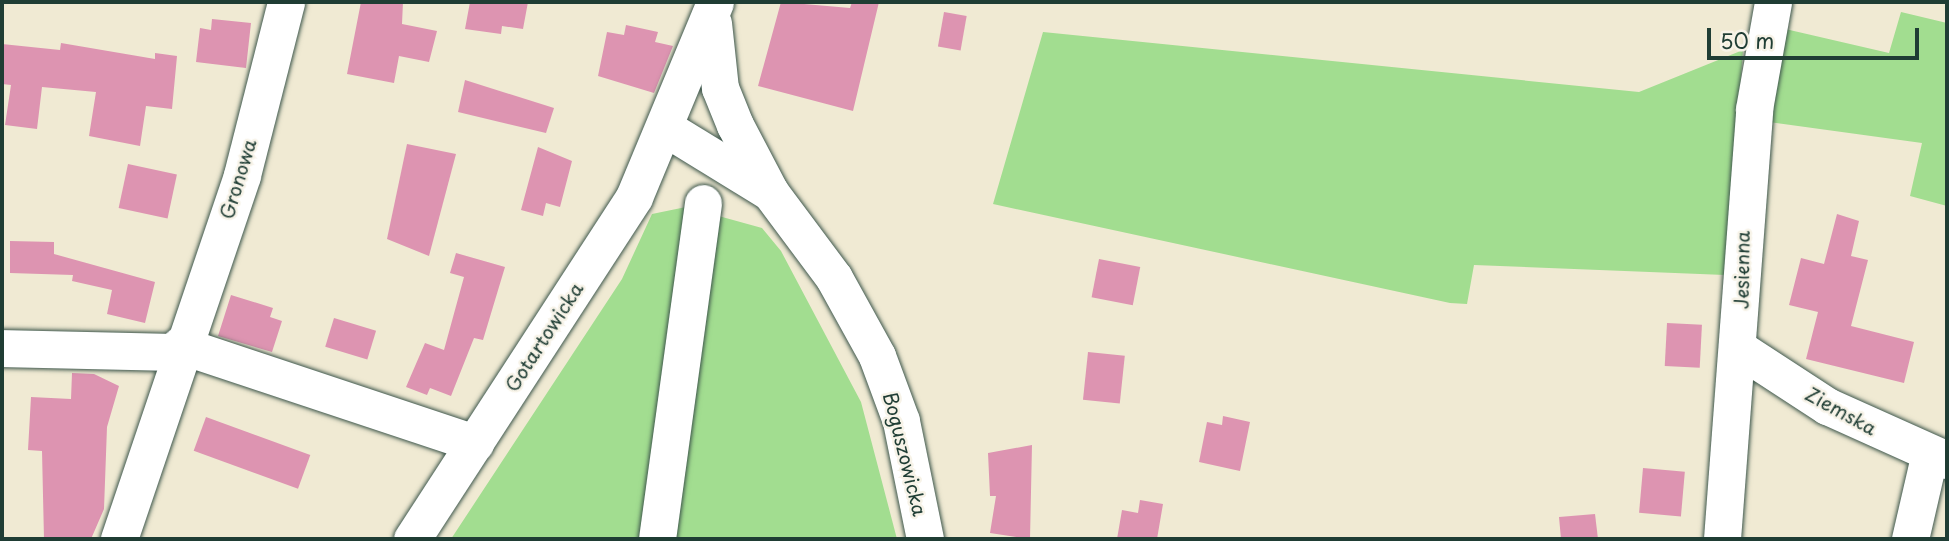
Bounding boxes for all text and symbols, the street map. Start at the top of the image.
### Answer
scale bar [1711,14,1923,58]
text: 50 m [1720,24,1774,56]
street label: Gronowa [215,136,261,222]
street label: Jesienna [1730,231,1754,309]
street label: Gotartowicka [500,278,588,396]
street label: Ziemska [1801,382,1881,440]
street label: Boguszowicka [879,390,931,518]

